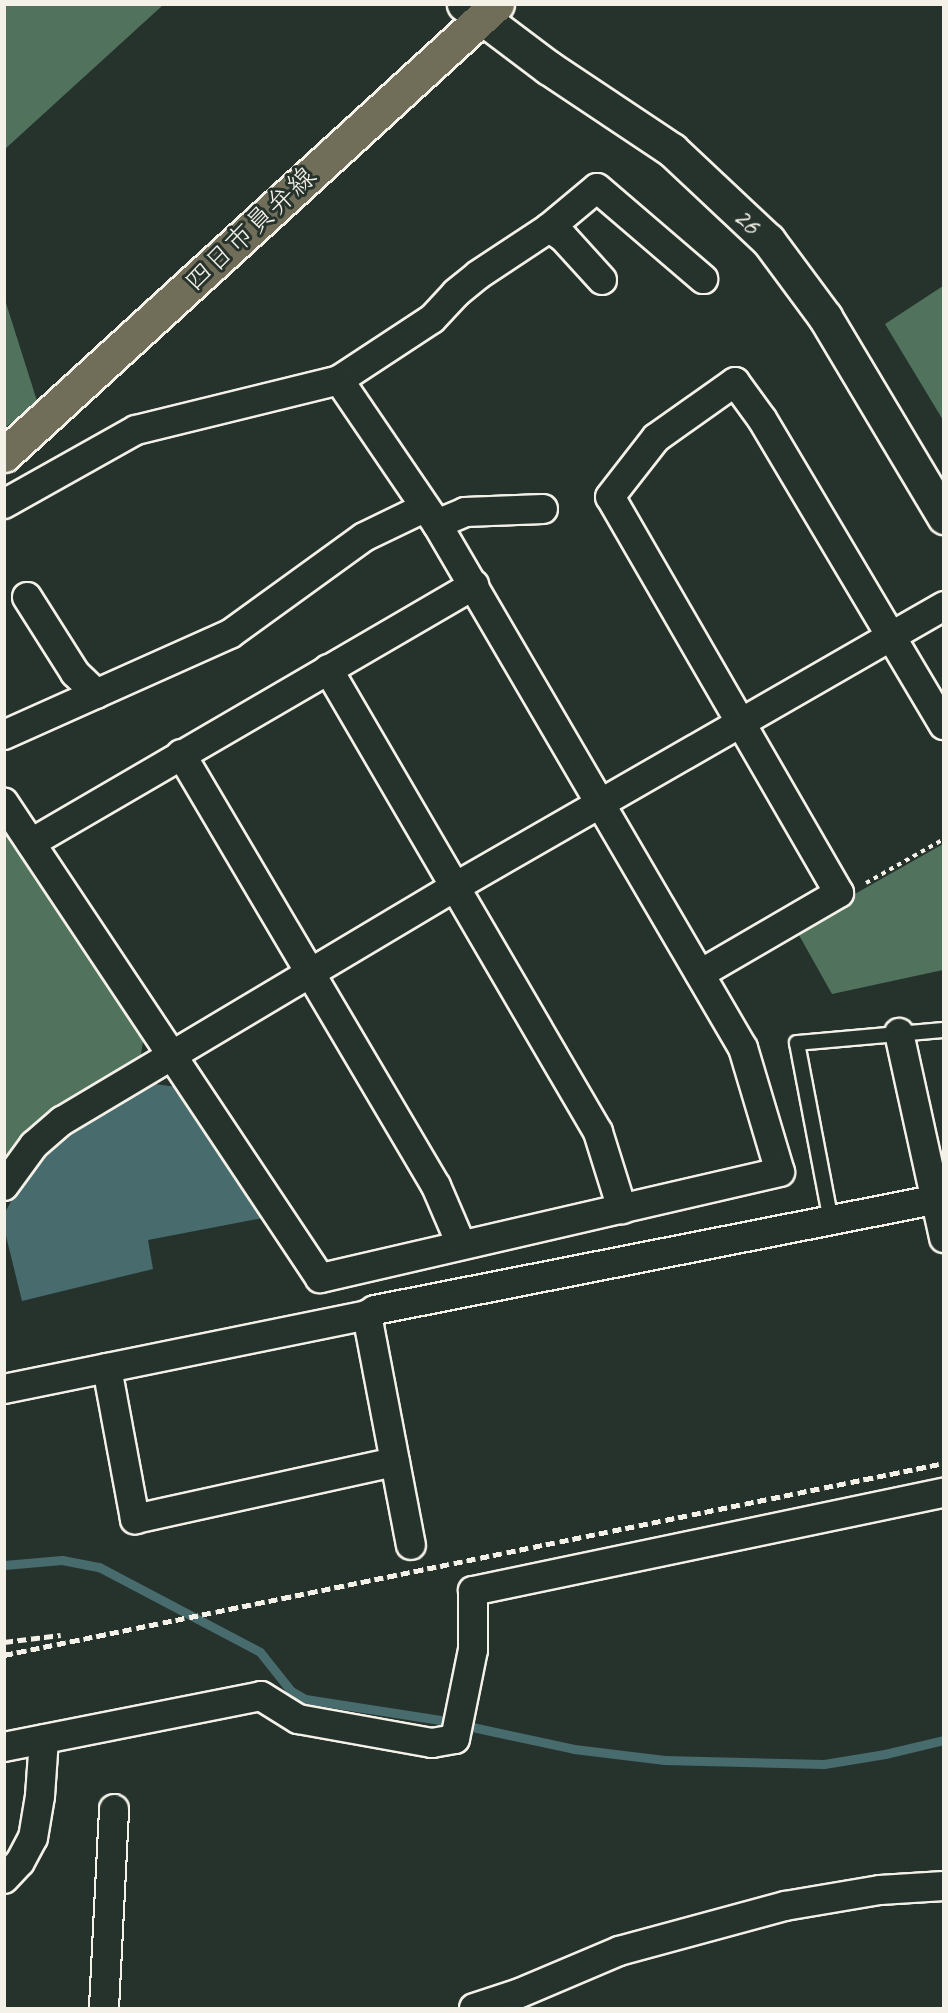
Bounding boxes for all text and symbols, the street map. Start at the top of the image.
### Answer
street label: 四日市員弁線 [177,159,323,299]
street label: 26 [726,200,768,242]

